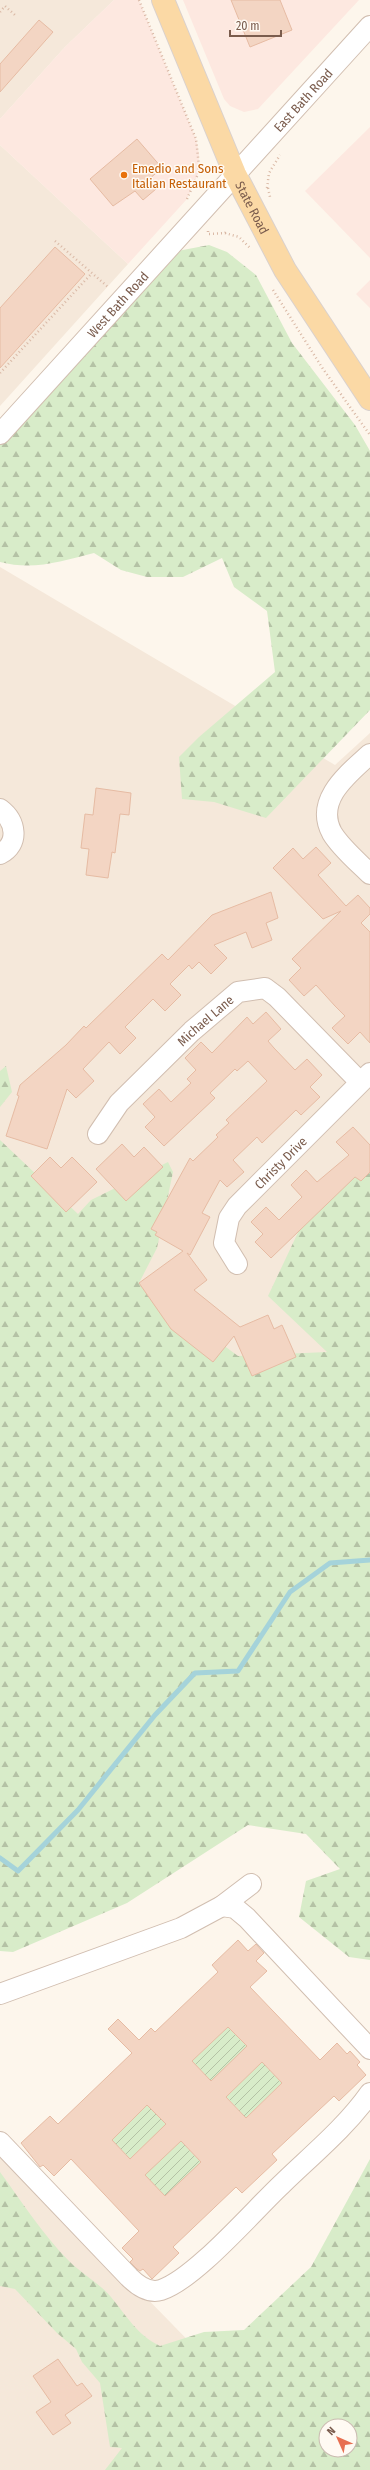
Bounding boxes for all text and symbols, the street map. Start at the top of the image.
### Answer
scale bar [230,12,281,38]
text: 20 m [236,19,260,33]
street label: East Bath Road [271,66,336,135]
place label: Emedio and Sons Italian Restaurant [132,161,227,191]
marker: Emedio and Sons Italian Restaurant [119,170,129,180]
street label: State Road [232,179,272,237]
street label: West Bath Road [84,269,152,341]
street label: Michael Lane [174,992,237,1049]
street label: Christy Drive [252,1134,310,1192]
north arrow [318,2418,358,2458]
text: N [324,2424,338,2438]

